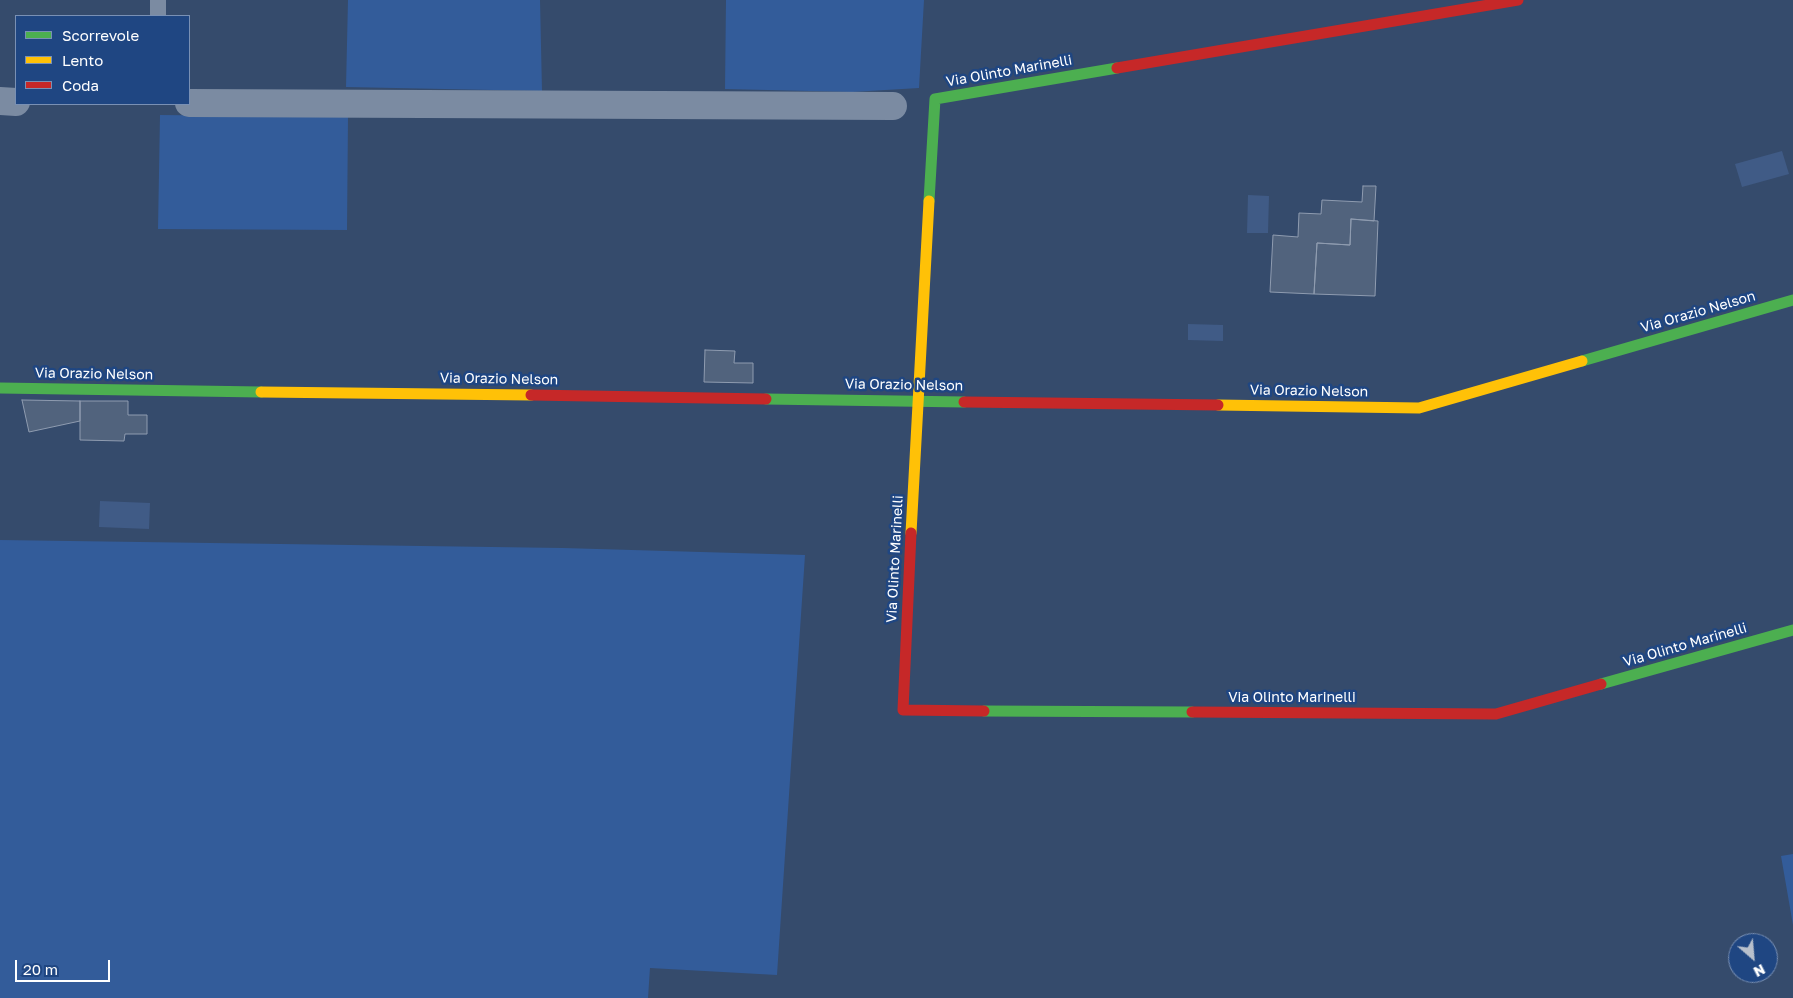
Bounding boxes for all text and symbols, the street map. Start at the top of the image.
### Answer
legend [15,15,190,105]
text: Scorrevole [62,26,139,44]
text: Lento [62,51,103,69]
street label: Via Olinto Marinelli [945,52,1073,90]
text: Coda [62,76,99,94]
street label: Via Orazio Nelson [1639,288,1757,336]
street label: Via Orazio Nelson [35,365,153,383]
street label: Via Orazio Nelson [440,370,558,388]
street label: Via Orazio Nelson [845,376,963,394]
street label: Via Orazio Nelson [1250,382,1368,400]
street label: Via Olinto Marinelli [883,495,907,623]
street label: Via Olinto Marinelli [1621,619,1749,671]
street label: Via Olinto Marinelli [1228,690,1356,706]
north arrow [1728,933,1778,983]
scale bar [18,950,112,982]
text: 20 m [23,960,58,978]
text: N [1751,961,1768,981]

